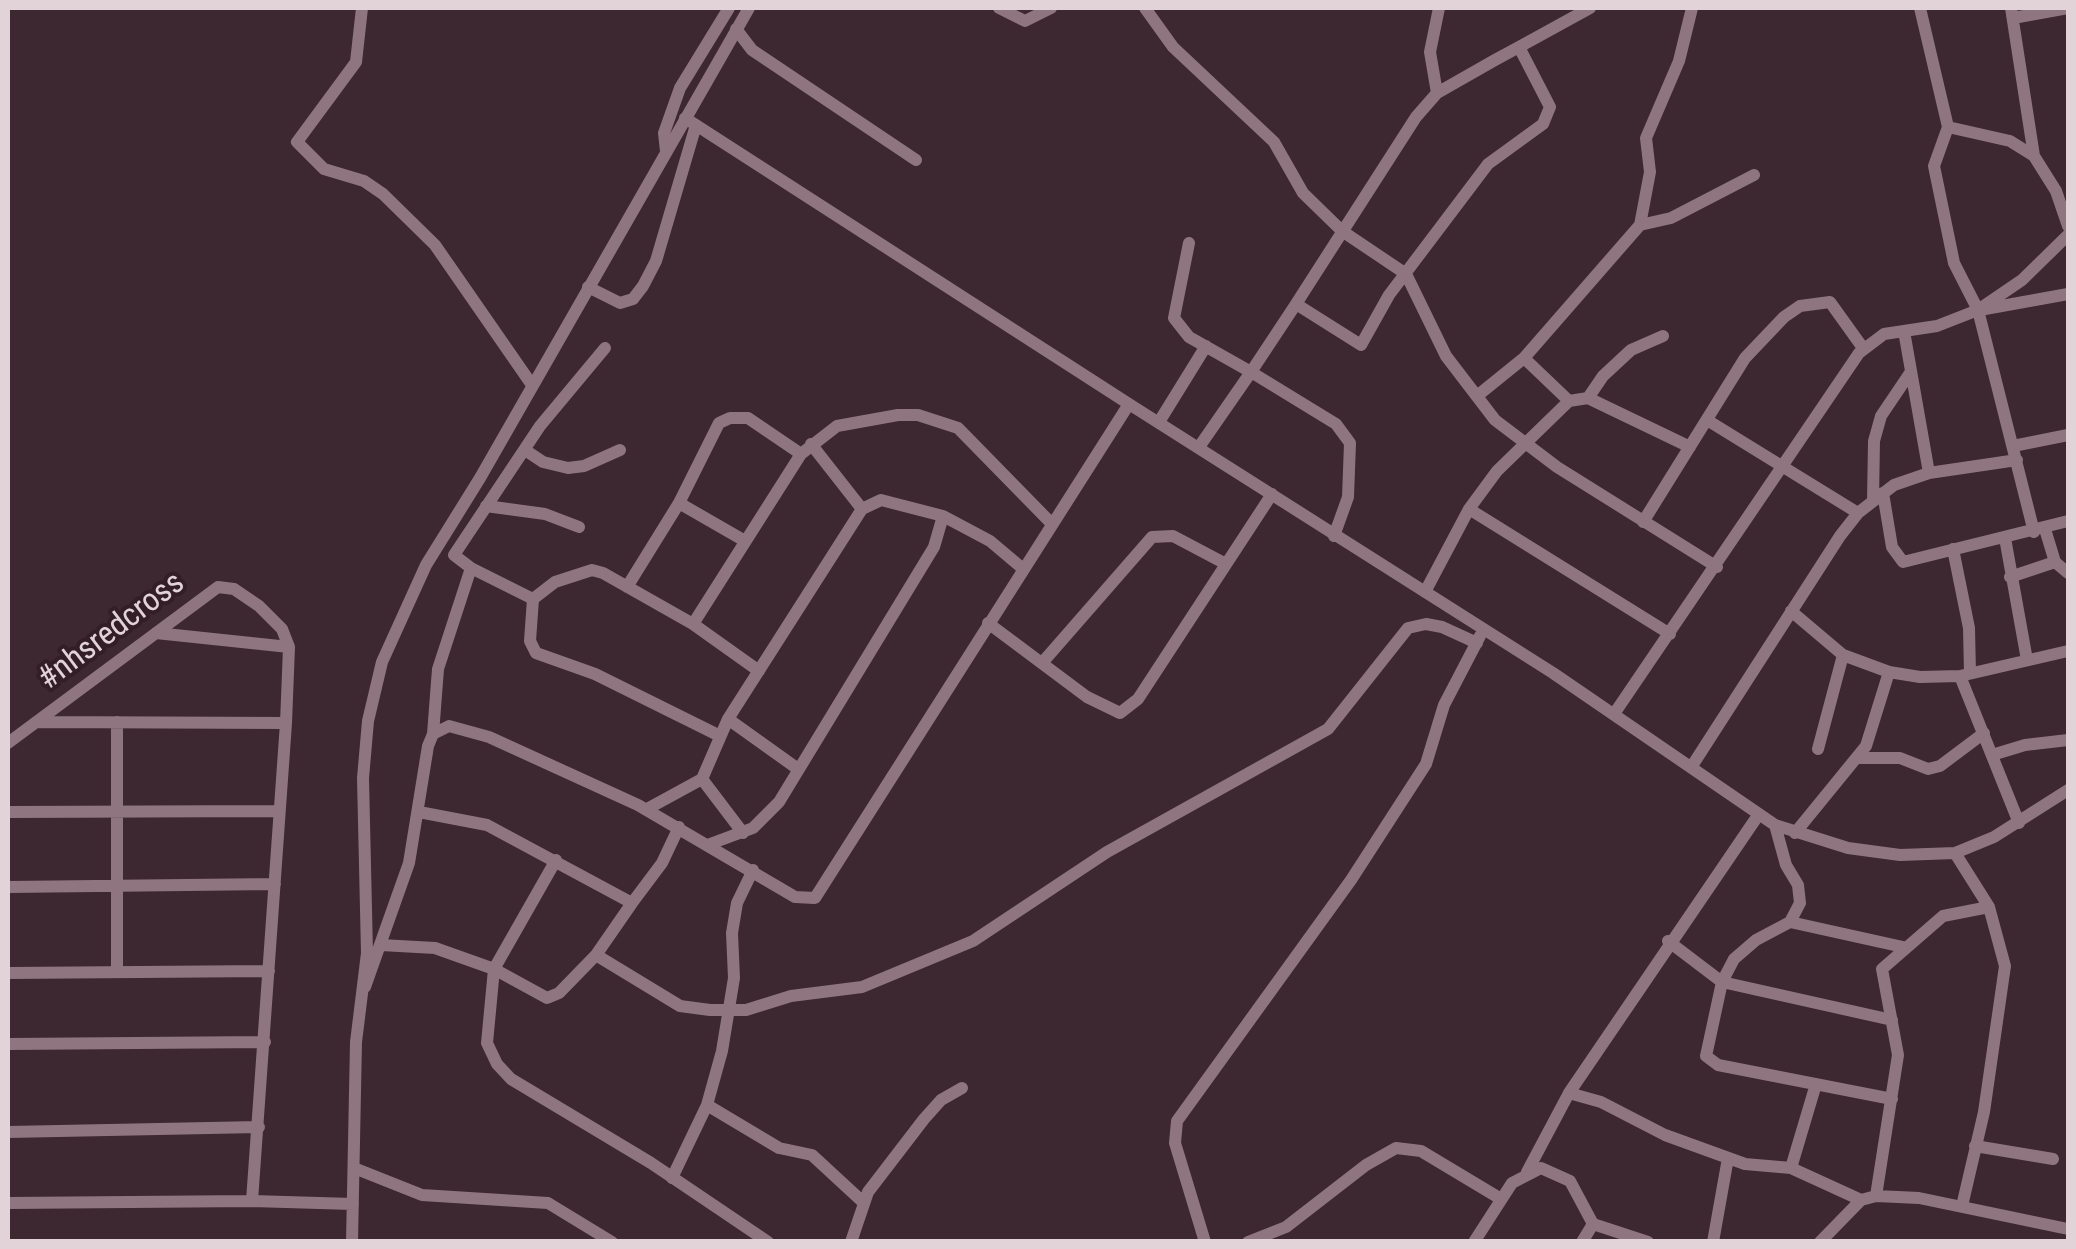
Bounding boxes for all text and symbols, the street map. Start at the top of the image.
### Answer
street label: #nhsredcross [31,565,193,699]

